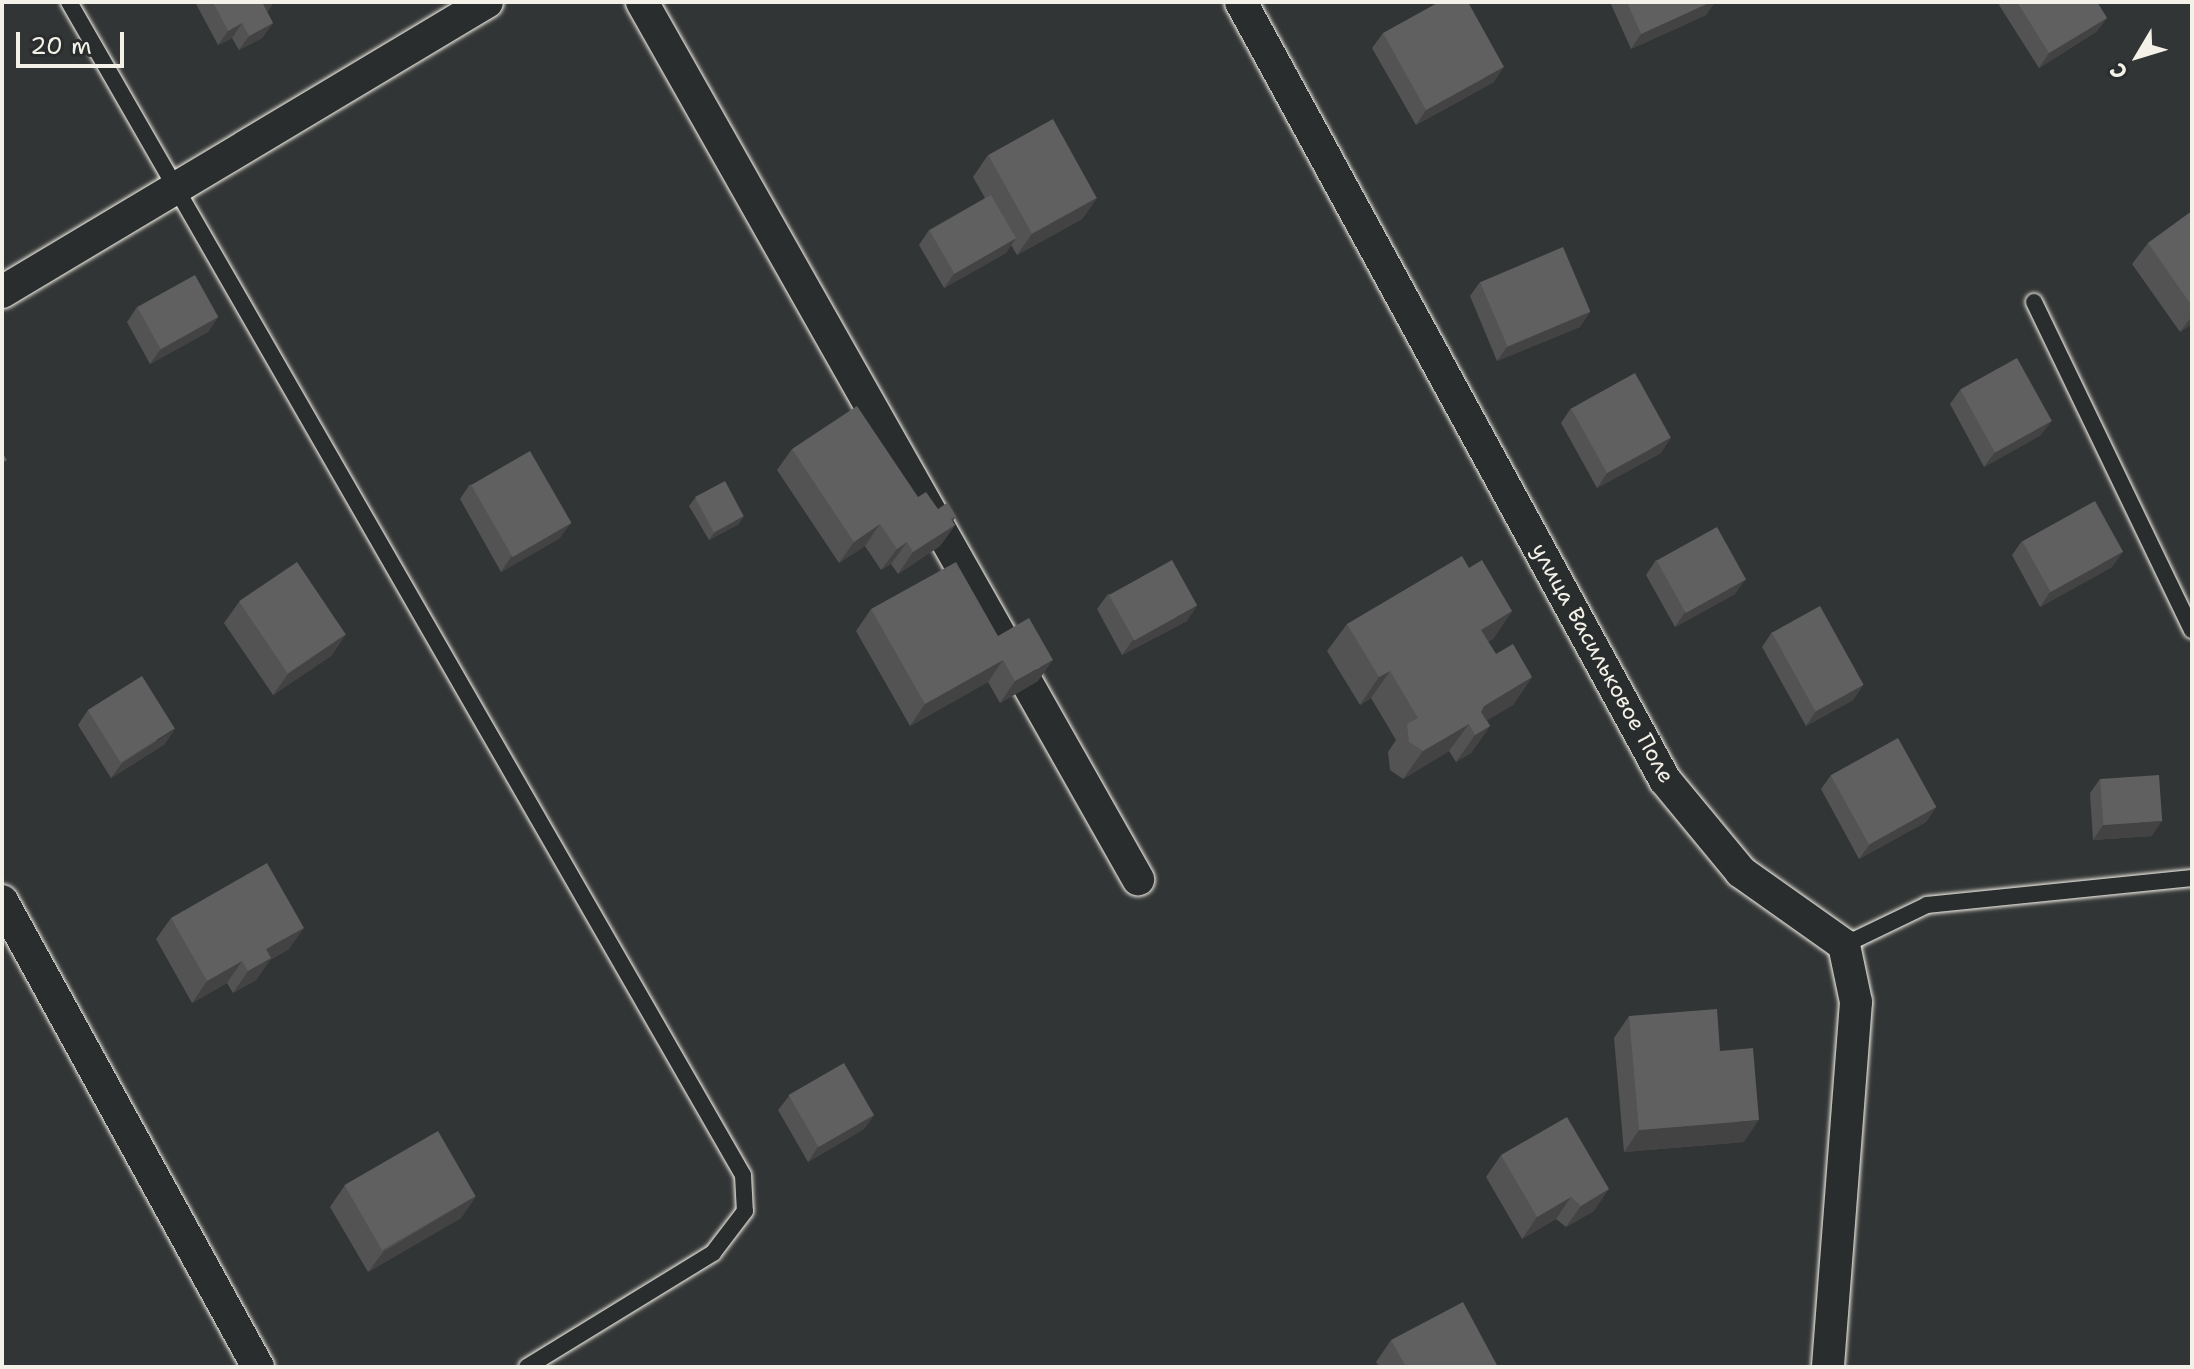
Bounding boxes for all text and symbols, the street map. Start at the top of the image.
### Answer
scale bar [20,16,128,66]
north arrow [2098,16,2178,96]
text: 20 m [30,30,92,62]
text: С [2103,57,2134,85]
street label: улица Васильковое Поле [1526,538,1680,788]

